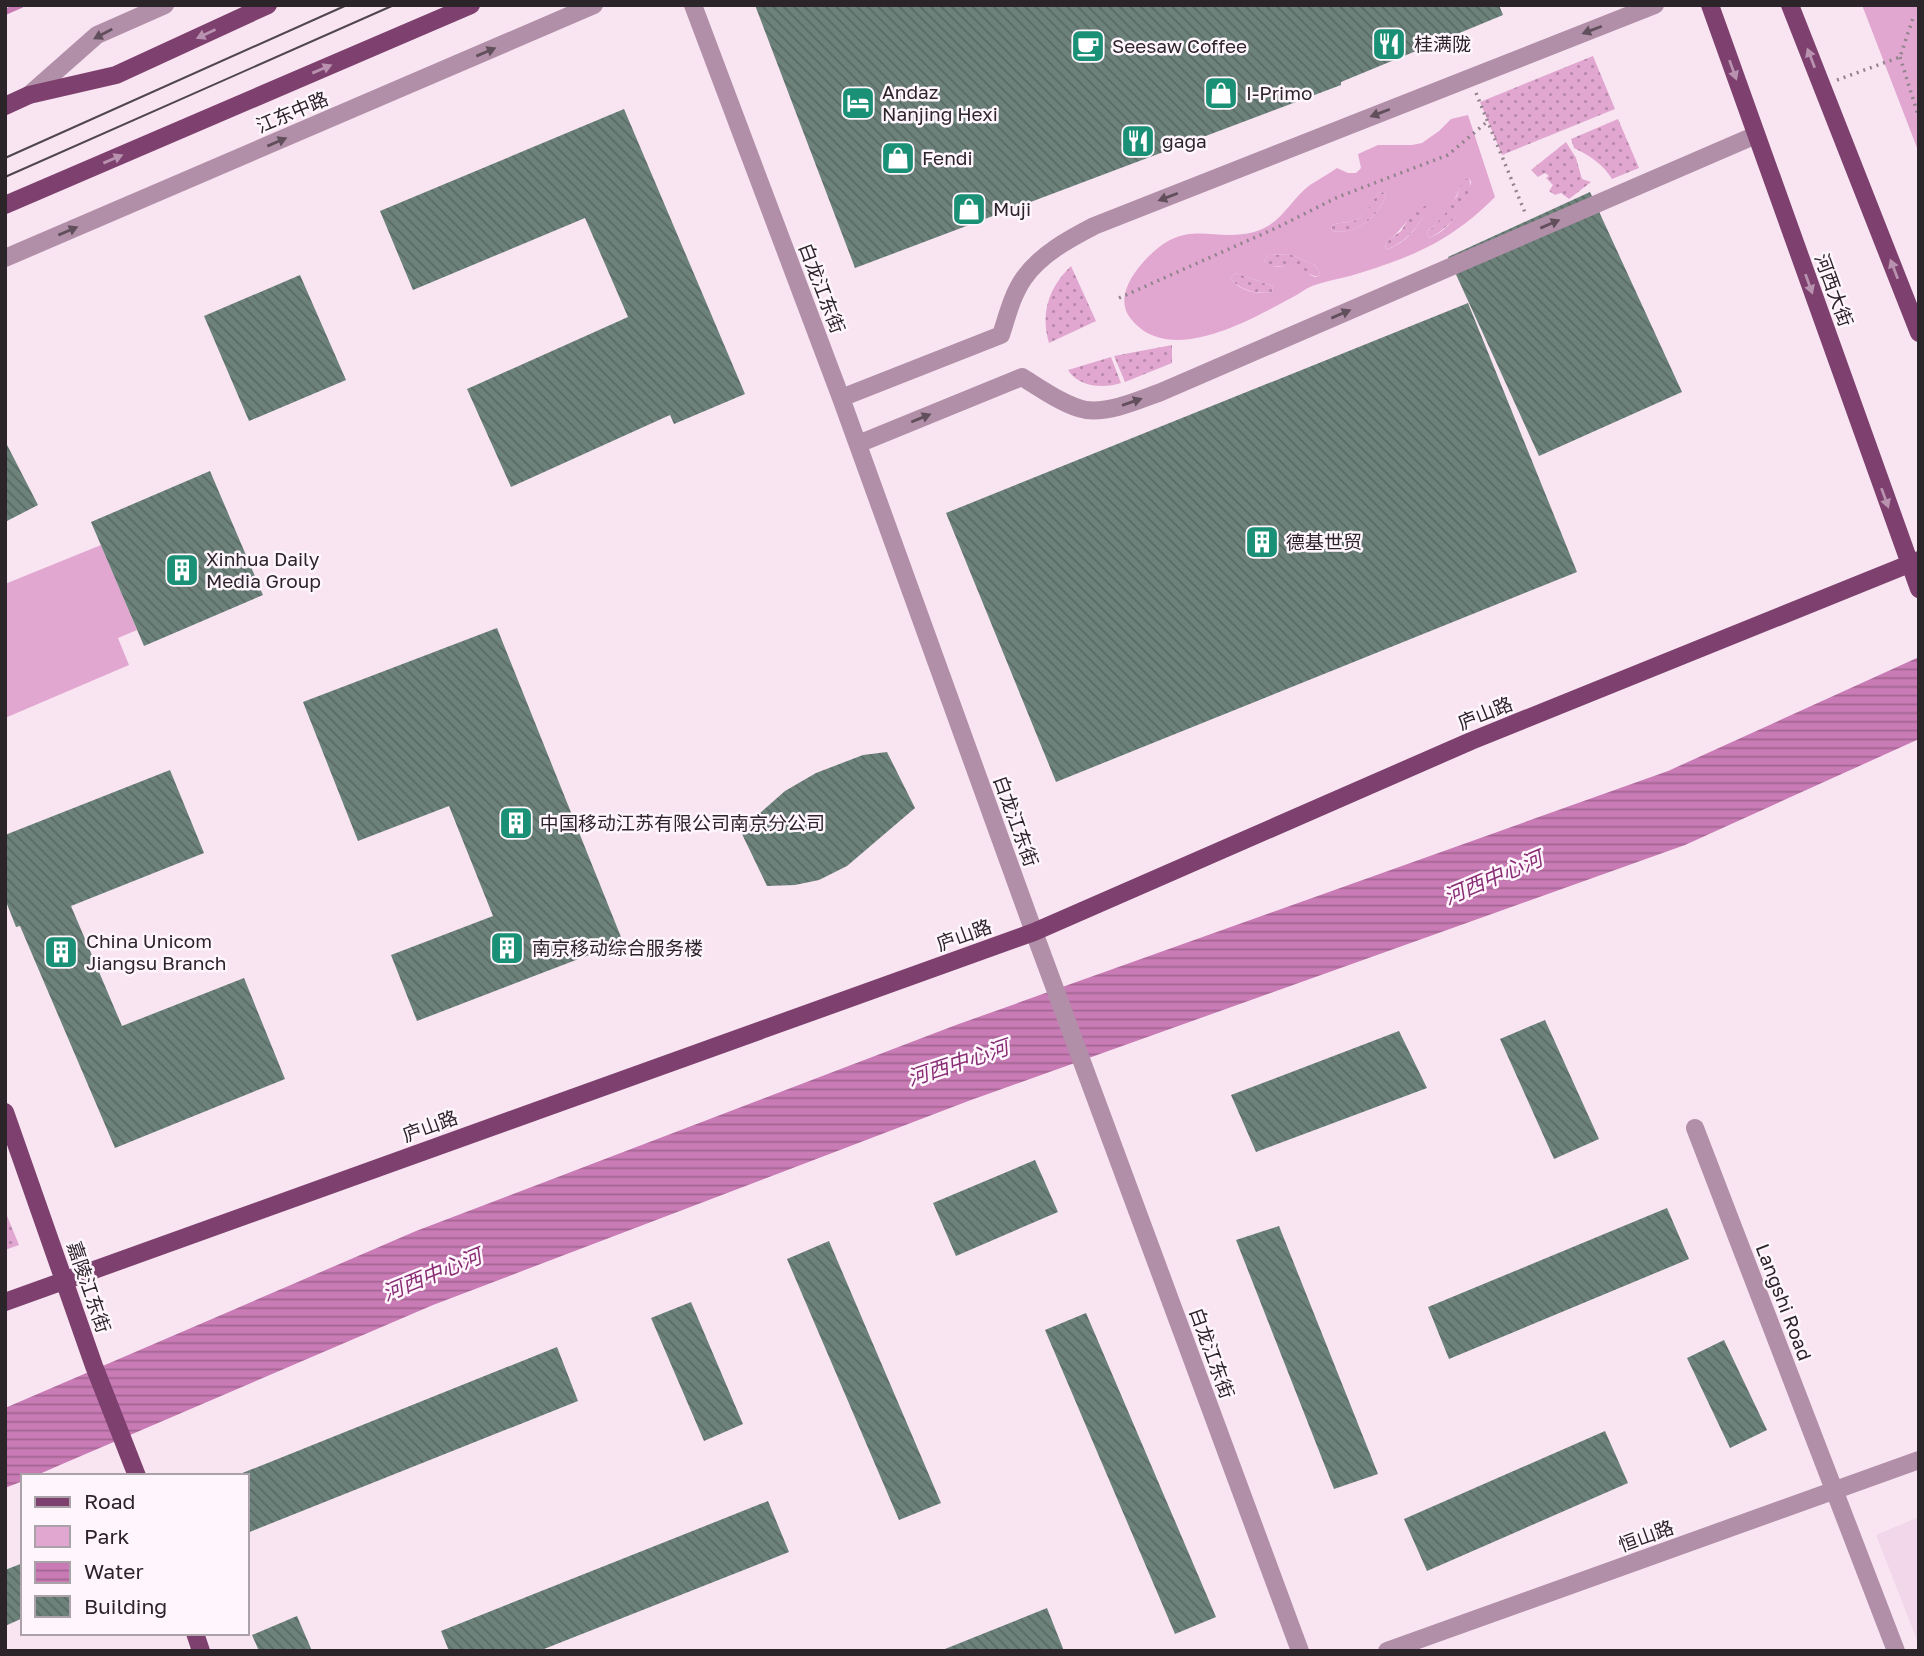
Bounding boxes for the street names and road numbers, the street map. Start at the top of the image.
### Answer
street label: 江东中路 [252,86,331,137]
street label: 白龙江东街 [795,239,850,336]
street label: 河西大街 [1811,250,1858,329]
street label: 庐山路 [1454,691,1516,734]
street label: 白龙江东街 [989,772,1044,869]
street label: 庐山路 [933,914,995,955]
street label: 庐山路 [399,1105,461,1146]
street label: 嘉陵江东街 [63,1238,116,1336]
street label: Langshi Road [1752,1240,1817,1363]
street label: 白龙江东街 [1185,1304,1240,1401]
street label: 恒山路 [1615,1515,1677,1556]

